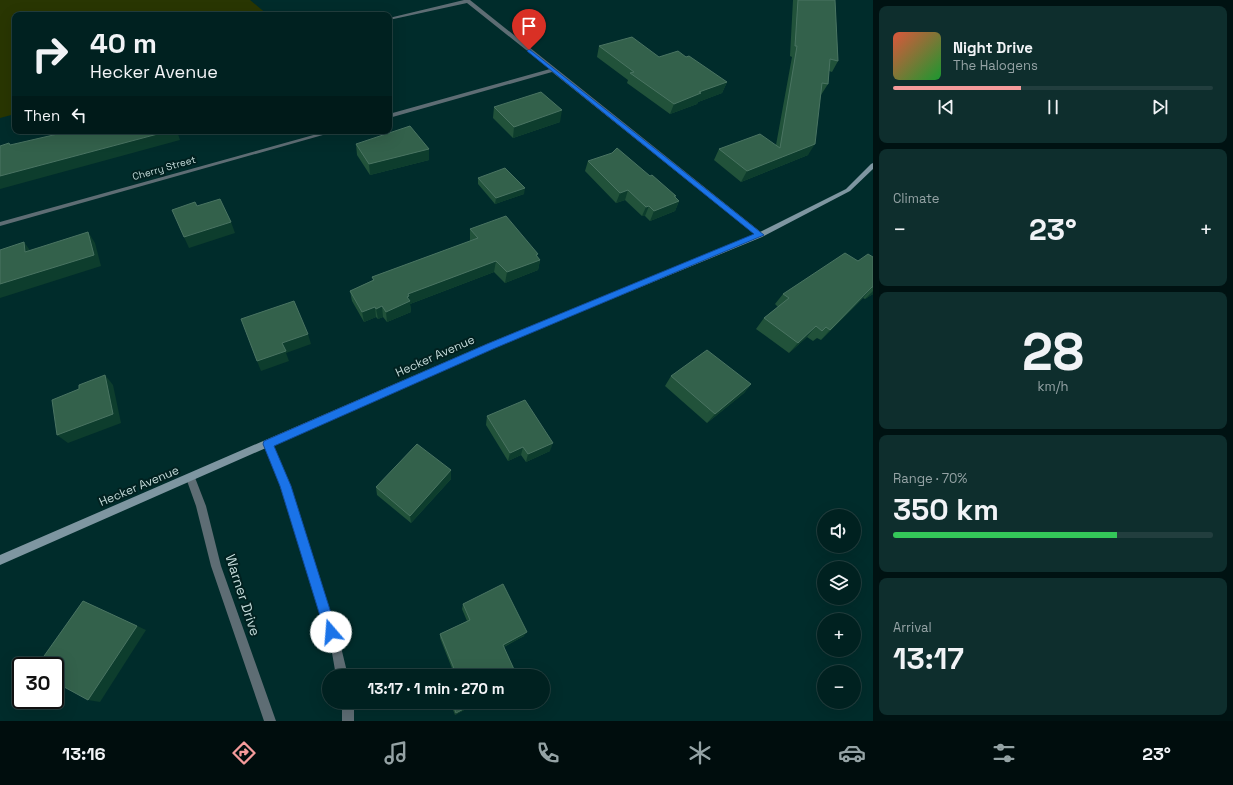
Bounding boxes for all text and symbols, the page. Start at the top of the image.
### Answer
pin [512,9,546,50]
icon: arrive [518,15,540,37]
text: 40 m [90,25,157,61]
icon: right [24,28,76,80]
text: Night Drive [953,38,1033,57]
text: The Halogens [953,57,1038,74]
text: Hecker Avenue [90,60,218,83]
icon: previous [935,96,957,118]
icon: pause [1042,96,1064,118]
icon: next [1149,96,1171,118]
icon: left [68,104,90,126]
text: Then [24,106,60,125]
street label: Cherry Street [131,153,198,183]
text: Climate [893,190,939,207]
text: 23° [1029,210,1077,249]
text: − [893,215,907,243]
text: + [1199,215,1213,243]
text: 28 [1022,319,1084,385]
street label: Hecker Avenue [393,331,477,381]
text: km/h [1038,378,1068,395]
street label: Hecker Avenue [97,462,181,510]
text: Range · 70% [893,470,967,487]
text: 350 km [893,490,999,529]
map controls [817,509,861,709]
button: sound [817,509,861,553]
street label: Warner Drive [221,552,265,638]
button: layers [817,561,861,605]
position arrow [310,611,352,653]
button: + [817,613,861,657]
text: Arrival [893,619,932,636]
text: 13:17 [893,639,964,678]
speed limit sign: 30 [12,657,64,709]
button: − [817,665,861,709]
text: 13:17 · 1 min · 270 m [367,679,505,698]
icon: directions [230,739,258,767]
icon: music [382,739,410,767]
icon: phone [534,739,562,767]
icon: climate [686,739,714,767]
icon: car [838,739,866,767]
icon: filters [990,739,1018,767]
text: 13:16 [62,742,106,765]
text: 23° [1142,742,1171,765]

